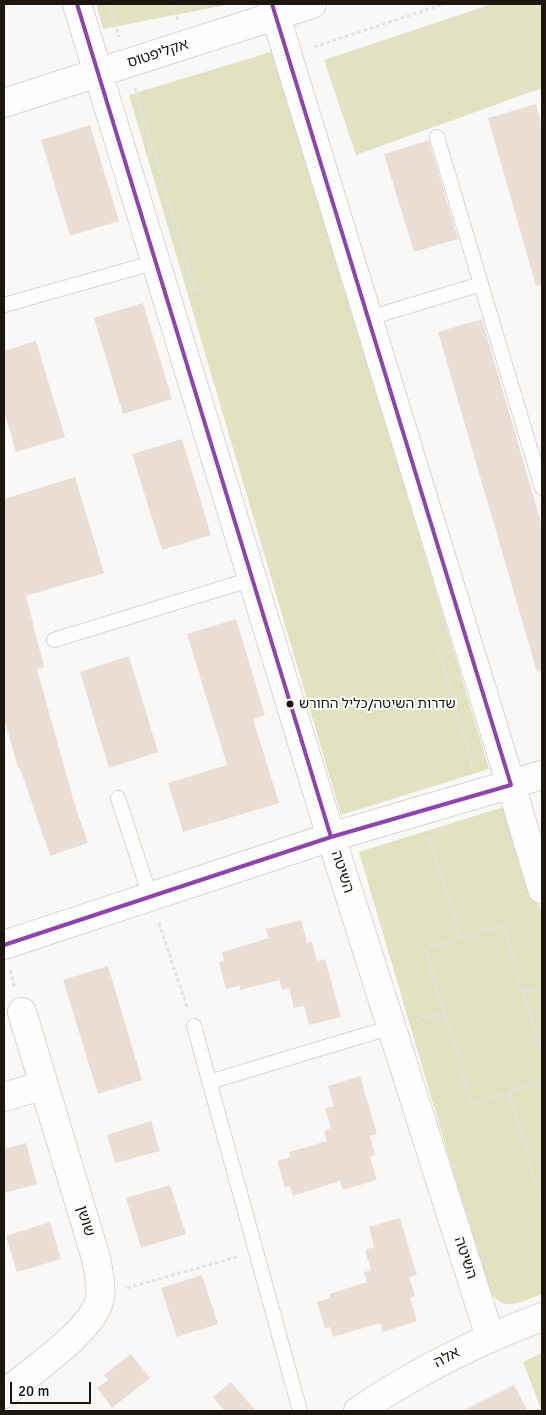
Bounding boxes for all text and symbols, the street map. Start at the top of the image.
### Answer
street label: אקליפטוס [125,36,191,72]
place label: שדרות השיטה/כליל החורש [299,696,456,712]
marker: שדרות השיטה/כליל החורש [285,699,295,709]
street label: השיטה [327,848,357,896]
street label: שושן [72,1203,98,1239]
street label: השיטה [450,1234,480,1282]
street label: אלה [431,1344,463,1372]
scale bar [12,1372,94,1404]
text: 20 m [18,1382,49,1400]

